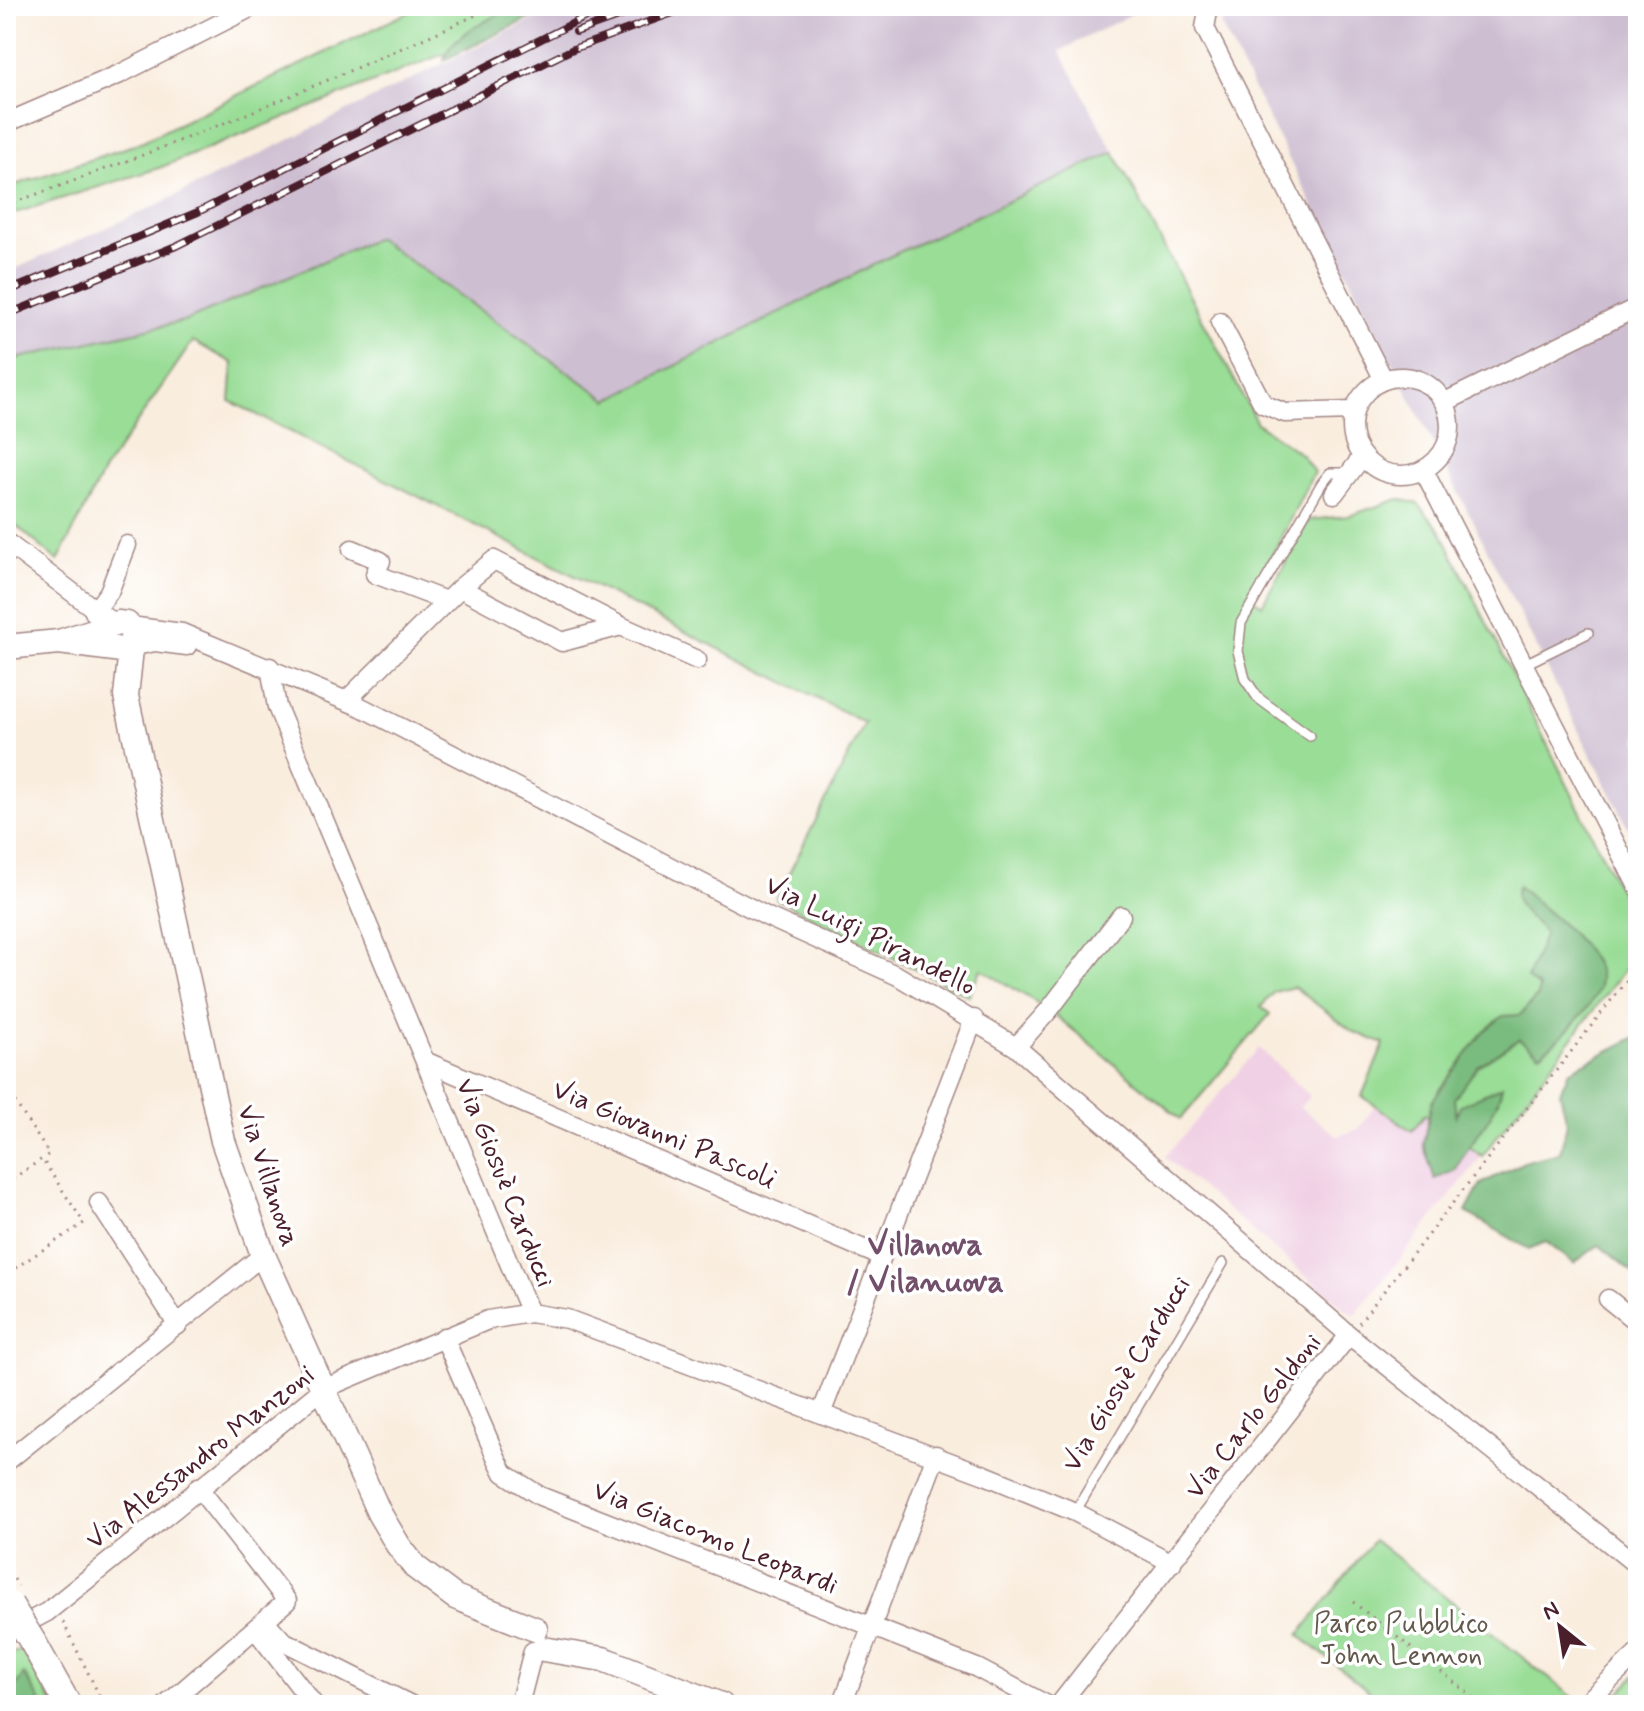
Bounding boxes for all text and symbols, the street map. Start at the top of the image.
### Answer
street label: Via Luigi Pirandello [757,867,982,1008]
street label: Via Giovanni Pascoli [547,1071,781,1199]
street label: Via Giosuè Carducci [446,1073,563,1293]
street label: Via Villanova [227,1100,308,1252]
district label: Villanova / Vilanuova [846,1224,1004,1303]
street label: Via Giosuè Carducci [1054,1269,1200,1479]
street label: Via Carlo Goldoni [1177,1326,1331,1507]
street label: Via Alessandro Manzoni [79,1357,323,1559]
street label: Via Giacomo Leopardi [587,1472,843,1604]
north arrow [1520,1587,1600,1667]
text: N [1538,1596,1564,1627]
park label: Parco Pubblico John Lennon [1313,1606,1489,1675]

